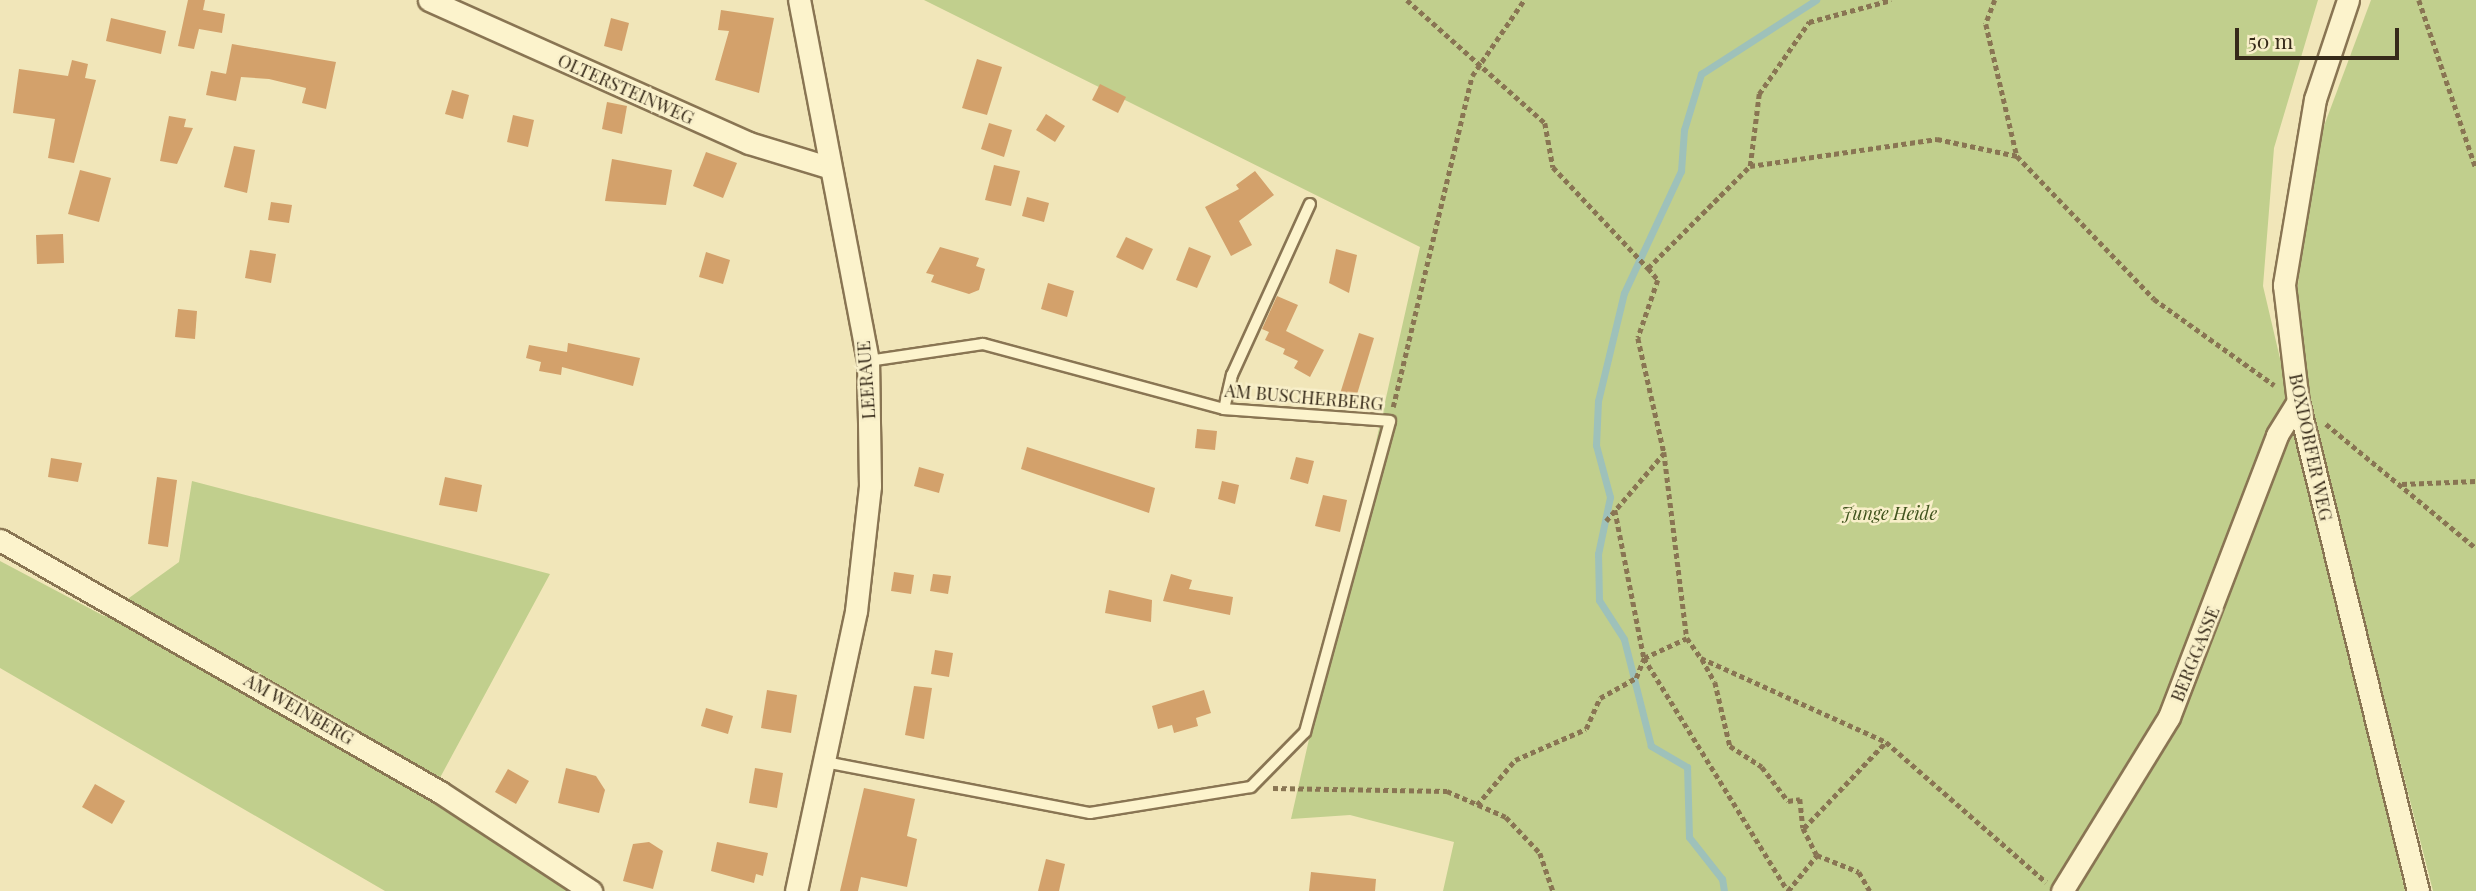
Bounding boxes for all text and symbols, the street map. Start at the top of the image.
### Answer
scale bar [2238,14,2402,58]
text: 50 m [2248,26,2293,54]
street label: OLTERSTEINWEG [555,49,697,129]
street label: LEERAUE [852,340,880,420]
street label: BOXDORFER WEG [2285,371,2337,523]
street label: AM BUSCHERBERG [1224,379,1384,415]
park label: Junge Heide [1841,502,1937,524]
street label: BERGGASSE [2166,603,2224,705]
street label: AM WEINBERG [240,669,358,749]

